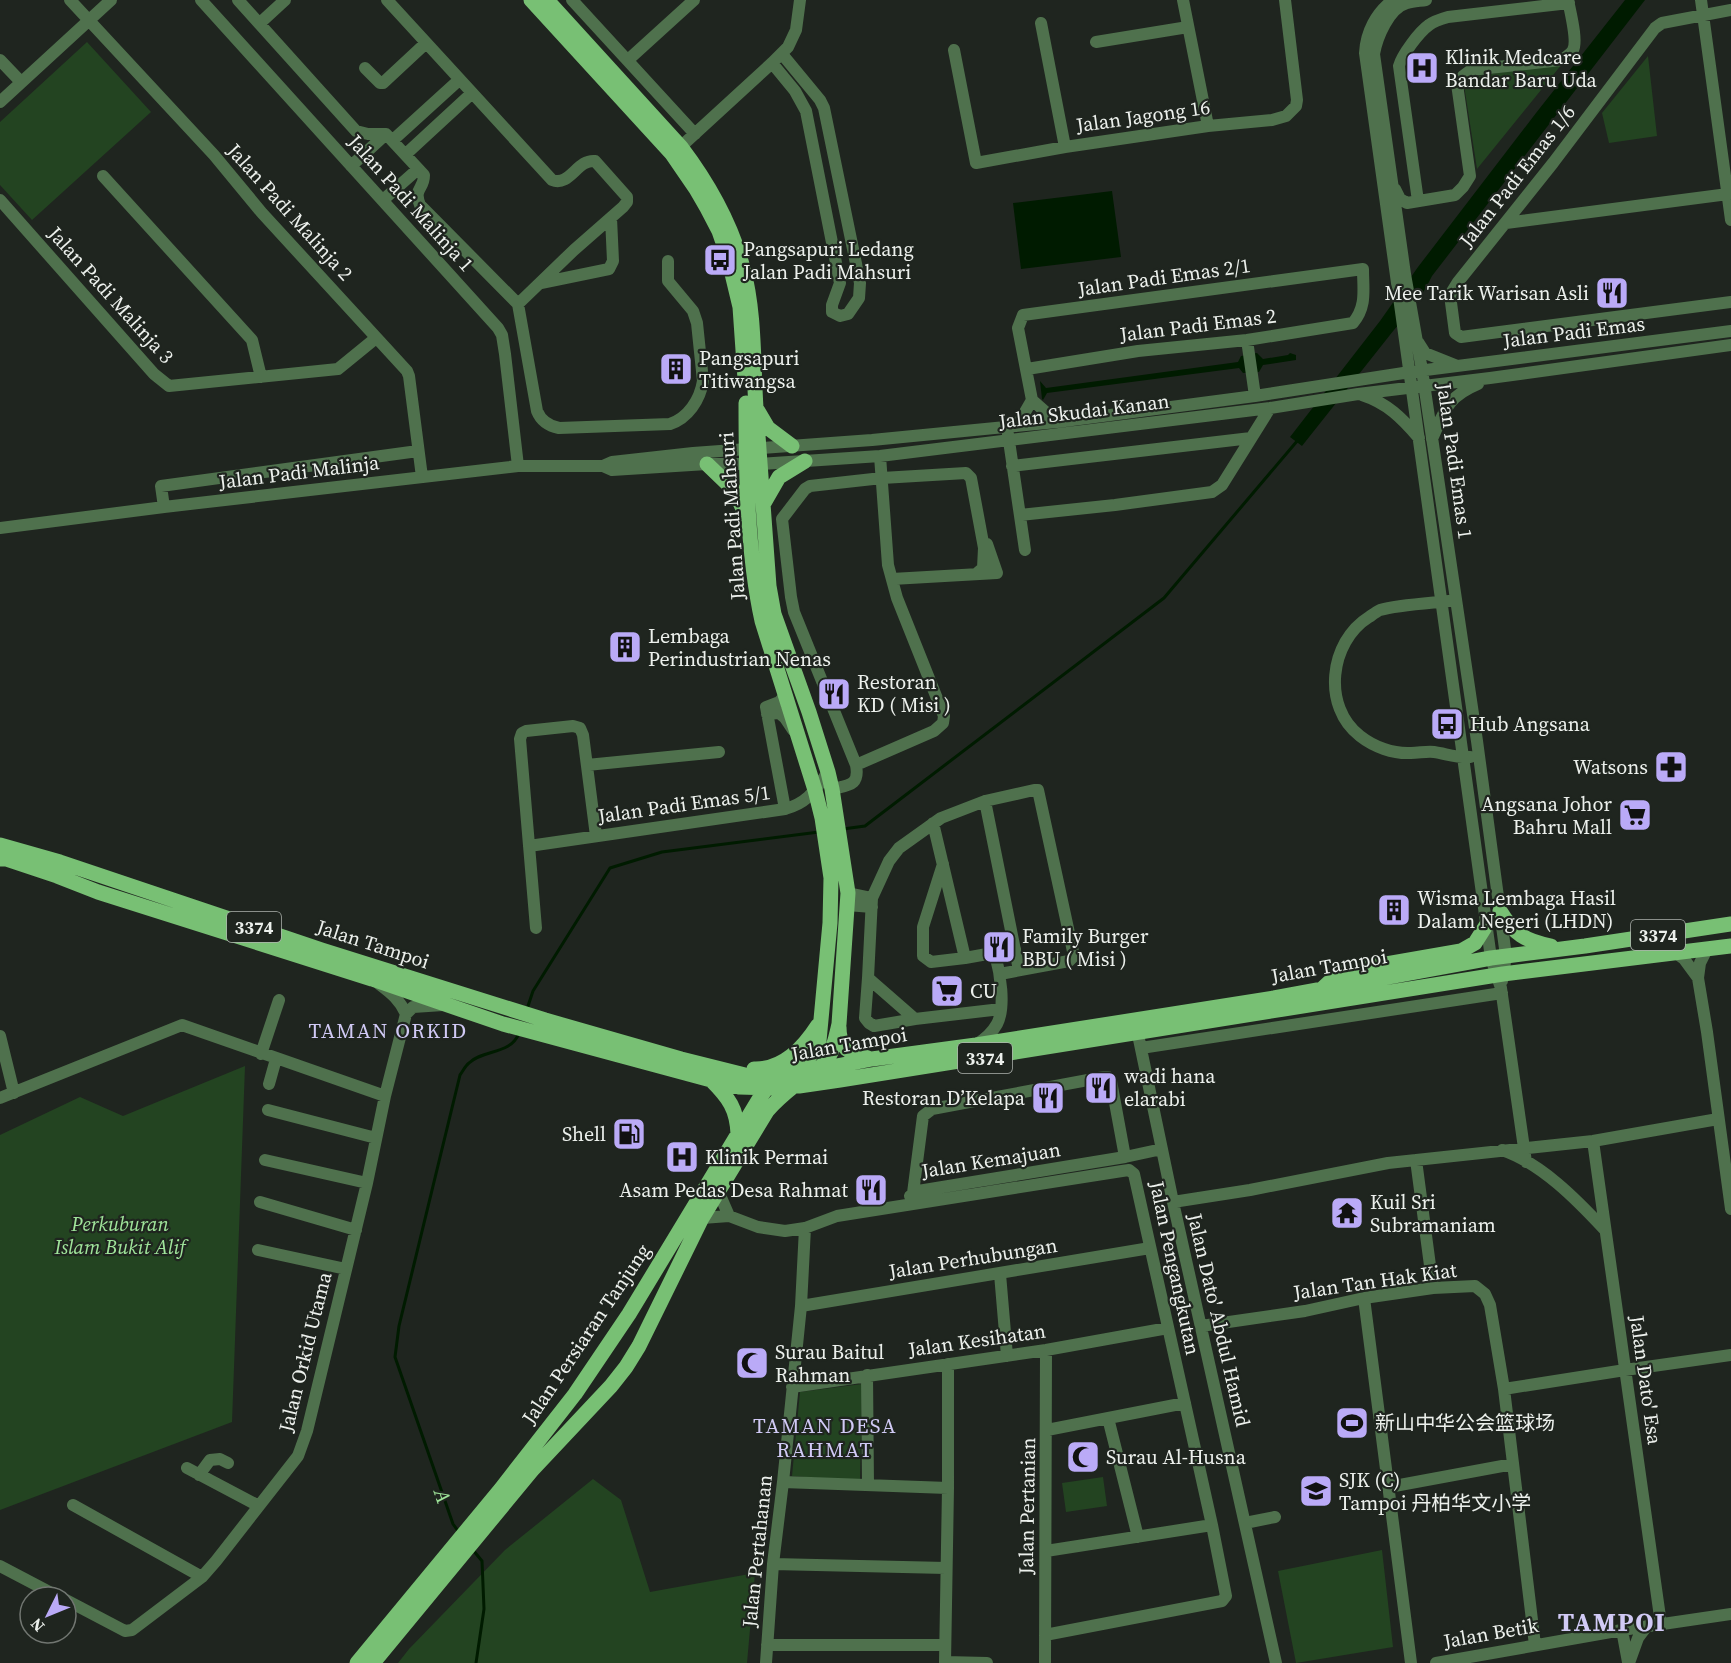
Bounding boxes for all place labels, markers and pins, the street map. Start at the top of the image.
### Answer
place label: Klinik Medcare Bandar Baru Uda [1445,43,1598,94]
hospital icon: Klinik Medcare Bandar Baru Uda [1404,50,1440,86]
place label: Pangsapuri Ledang Jalan Padi Mahsuri [742,235,914,286]
bus stop icon: Pangsapuri Ledang Jalan Padi Mahsuri [702,242,738,278]
restaurant icon: Mee Tarik Warisan Asli [1594,275,1630,311]
place label: Mee Tarik Warisan Asli [1384,279,1589,307]
place label: Pangsapuri Titiwangsa [699,344,799,395]
building icon: Pangsapuri Titiwangsa [658,351,694,387]
place label: Lembaga Perindustrian Nenas [648,622,831,673]
building icon: Lembaga Perindustrian Nenas [607,629,643,665]
place label: Restoran KD ( Misi ) [857,668,951,719]
restaurant icon: Restoran KD ( Misi ) [816,676,852,712]
bus stop icon: Hub Angsana [1429,706,1465,742]
place label: Hub Angsana [1470,710,1591,738]
pharmacy icon: Watsons [1653,749,1689,785]
place label: Watsons [1573,753,1648,781]
place label: Angsana Johor Bahru Mall [1481,790,1613,841]
supermarket icon: Angsana Johor Bahru Mall [1617,797,1653,833]
place label: Wisma Lembaga Hasil Dalam Negeri (LHDN) [1417,884,1616,935]
building icon: Wisma Lembaga Hasil Dalam Negeri (LHDN) [1376,892,1412,928]
place label: Family Burger BBU ( Misi ) [1022,922,1149,973]
restaurant icon: Family Burger BBU ( Misi ) [981,929,1017,965]
supermarket icon: CU [929,973,965,1009]
place label: CU [970,977,997,1005]
place label: wadi hana elarabi [1124,1062,1216,1113]
restaurant icon: wadi hana elarabi [1083,1070,1119,1106]
restaurant icon: Restoran D’Kelapa [1030,1080,1066,1116]
place label: Restoran D’Kelapa [862,1084,1026,1112]
fuel station icon: Shell [611,1116,647,1152]
place label: Shell [562,1120,606,1148]
hospital icon: Klinik Permai [664,1139,700,1175]
place label: Klinik Permai [705,1143,828,1171]
restaurant icon: Asam Pedas Desa Rahmat [853,1172,889,1208]
place label: Asam Pedas Desa Rahmat [619,1176,848,1204]
place label: Kuil Sri Subramaniam [1370,1188,1496,1239]
temple icon: Kuil Sri Subramaniam [1329,1195,1365,1231]
place label: Surau Baitul Rahman [775,1338,884,1389]
mosque icon: Surau Baitul Rahman [734,1345,770,1381]
sports icon: 新山中华公会篮球场 [1334,1405,1370,1441]
place label: 新山中华公会篮球场 [1375,1409,1555,1437]
mosque icon: Surau Al-Husna [1065,1439,1101,1475]
place label: Surau Al-Husna [1106,1443,1247,1471]
place label: SJK (C) Tampoi 丹柏华文小学 [1339,1466,1531,1517]
school or university icon: SJK (C) Tampoi 丹柏华文小学 [1298,1473,1334,1509]

